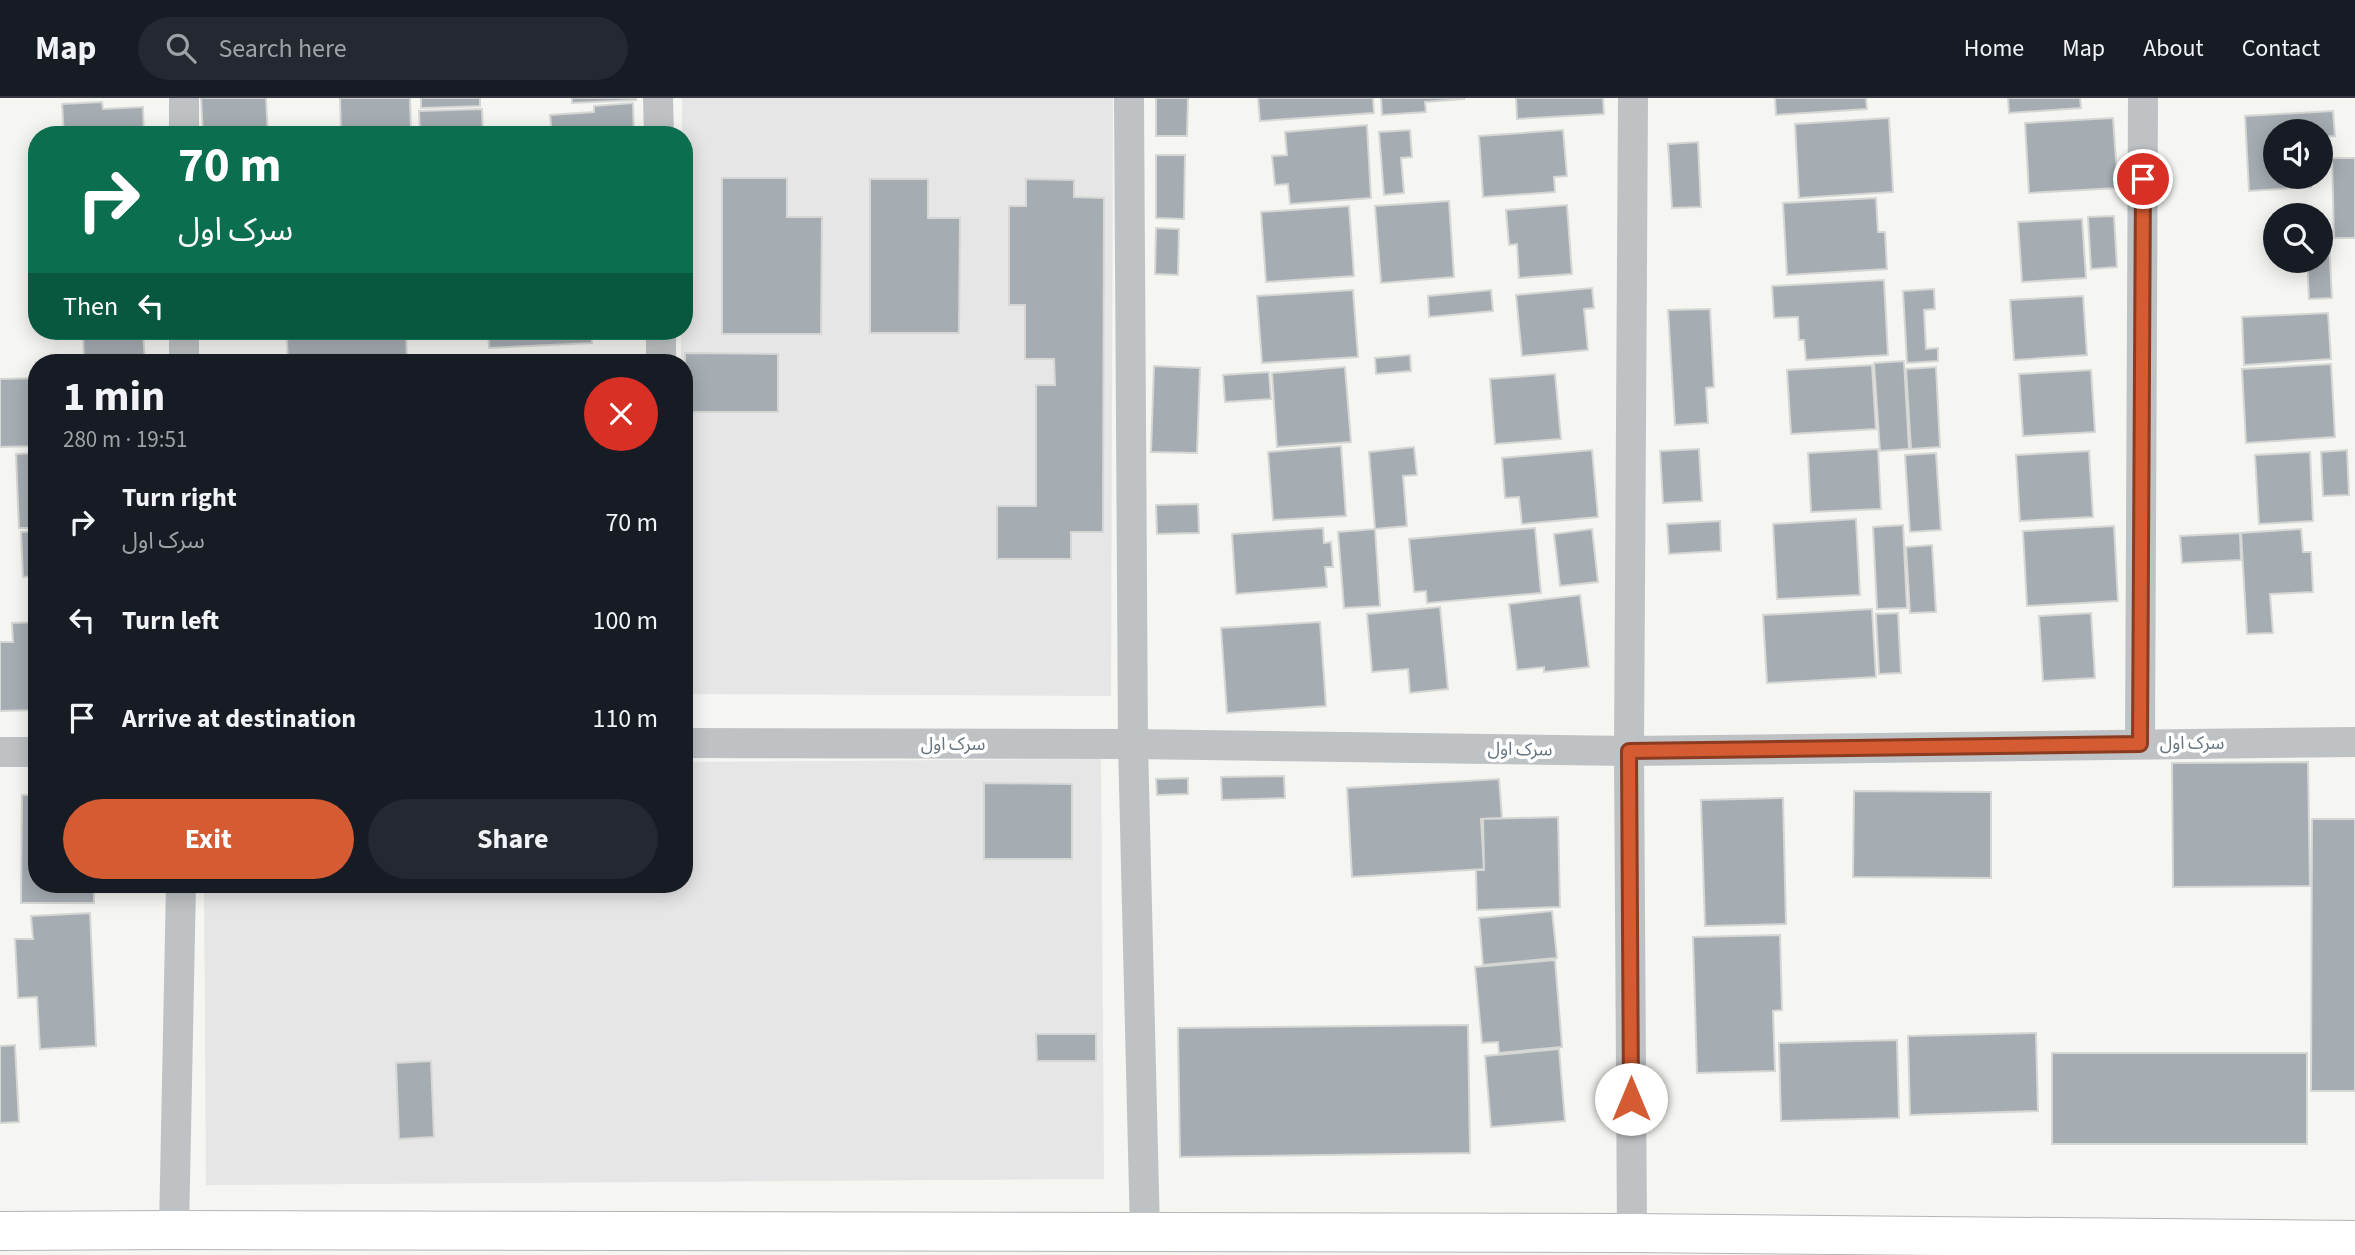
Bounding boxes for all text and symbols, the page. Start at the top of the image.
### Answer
search box [138,17,628,80]
text: Map [35,25,96,72]
icon: search [162,29,200,67]
text: Search here [218,30,347,67]
text: Home [1964,31,2024,66]
text: Map [2062,31,2105,66]
text: About [2143,31,2204,66]
text: Contact [2242,31,2320,66]
map controls [2263,119,2333,273]
button: sound [2263,119,2333,189]
text: 70 m [178,131,282,201]
pin [2113,149,2173,209]
icon: right [63,154,154,245]
icon: arrive [2124,160,2162,198]
button: search [2263,203,2333,273]
text: سرک‌ اول [178,207,293,253]
icon: left [132,287,170,325]
text: Then [63,288,118,325]
text: 1 min [63,367,165,427]
button: close [584,377,658,451]
text: 280 m · 19:51 [63,423,187,456]
text: Turn right [122,479,237,516]
icon: right [63,503,101,541]
text: 70 m [605,504,658,541]
text: سرک‌ اول [122,524,205,557]
icon: left [63,601,101,639]
text: Turn left [122,602,219,639]
text: 100 m [592,602,658,639]
icon: arrive [63,699,101,737]
text: Arrive at destination [122,700,356,737]
text: 110 m [592,700,658,737]
street label: سرک‌ اول [2160,731,2224,756]
street label: سرک‌ اول [921,732,985,757]
street label: سرک‌ اول [1487,736,1553,763]
button: Exit [63,799,354,879]
button: Share [368,799,658,879]
position arrow [1594,1062,1668,1136]

